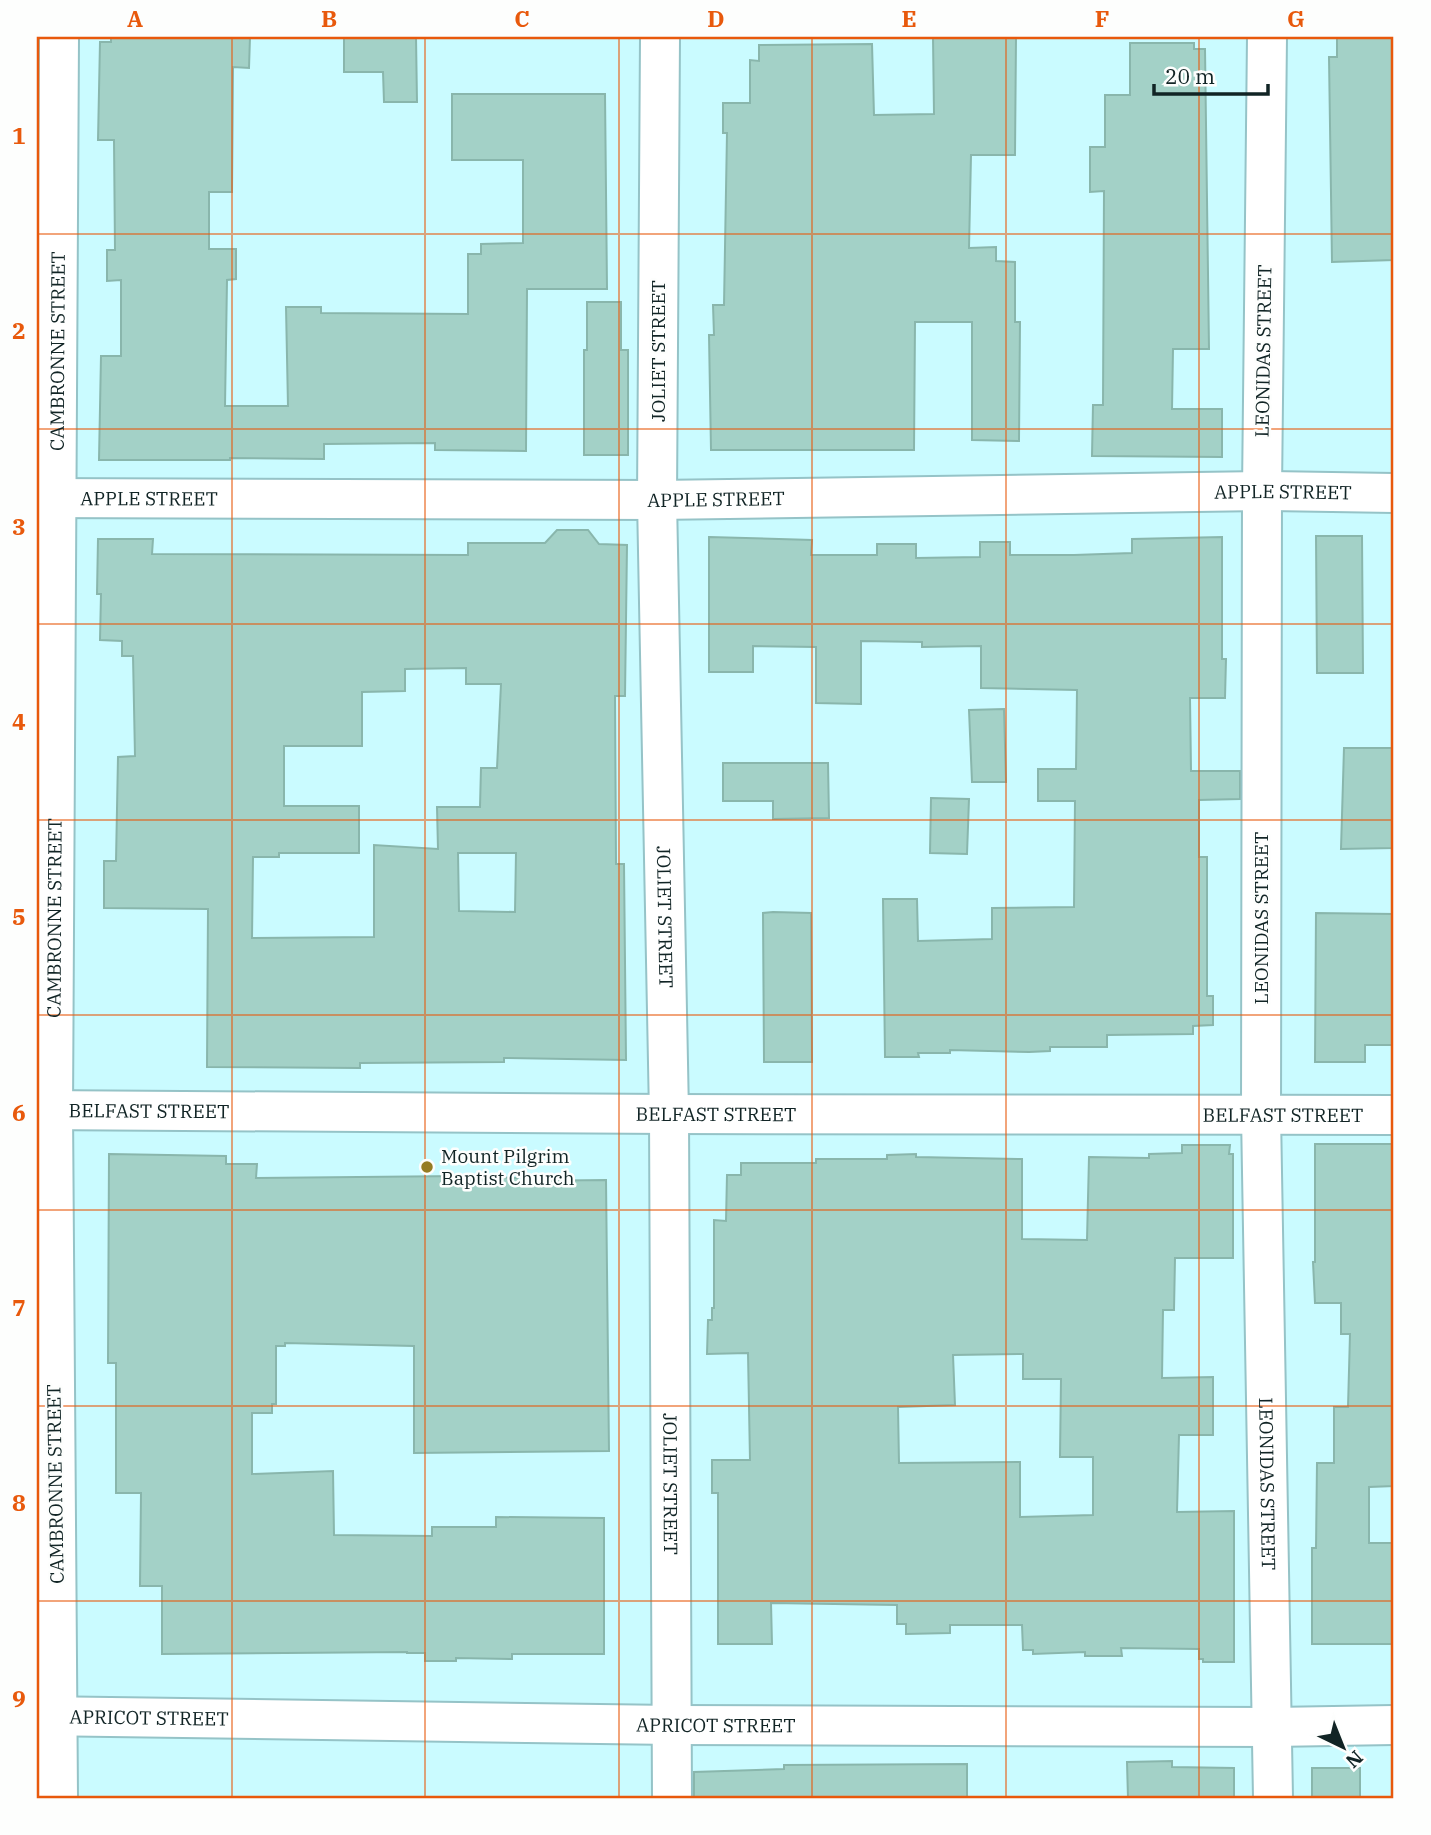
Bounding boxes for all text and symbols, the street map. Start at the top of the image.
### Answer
text: A [127,3,143,33]
text: B [321,3,337,33]
text: C [514,3,530,33]
text: D [707,3,725,33]
text: E [901,3,917,33]
text: F [1095,3,1109,33]
text: G [1287,3,1305,33]
scale bar [1154,52,1268,96]
text: 20 m [1165,62,1215,90]
text: 1 [12,120,26,150]
street label: CAMBRONNE STREET [45,251,70,451]
street label: LEONIDAS STREET [1249,264,1277,438]
street label: JOLIET STREET [646,280,670,422]
text: 2 [12,315,26,345]
street label: APPLE STREET [1214,479,1352,504]
street label: APPLE STREET [80,486,218,511]
street label: APPLE STREET [647,486,785,512]
text: 3 [12,511,26,541]
text: 4 [12,706,26,736]
street label: CAMBRONNE STREET [42,818,67,1018]
street label: LEONIDAS STREET [1249,832,1273,1004]
street label: JOLIET STREET [652,846,679,988]
text: 5 [12,901,26,931]
text: 6 [12,1097,26,1127]
street label: BELFAST STREET [69,1098,229,1123]
street label: BELFAST STREET [636,1102,796,1126]
street label: BELFAST STREET [1203,1103,1363,1127]
place label: Mount Pilgrim Baptist Church [441,1144,575,1190]
marker: Mount Pilgrim Baptist Church [419,1159,435,1175]
text: 7 [12,1292,26,1322]
street label: CAMBRONNE STREET [41,1384,69,1584]
street label: LEONIDAS STREET [1254,1397,1281,1571]
street label: JOLIET STREET [658,1413,683,1555]
text: 8 [12,1487,26,1517]
text: 9 [12,1683,26,1713]
street label: APRICOT STREET [69,1704,229,1731]
street label: APRICOT STREET [636,1712,796,1737]
north arrow [1308,1713,1378,1783]
text: N [1341,1746,1368,1773]

